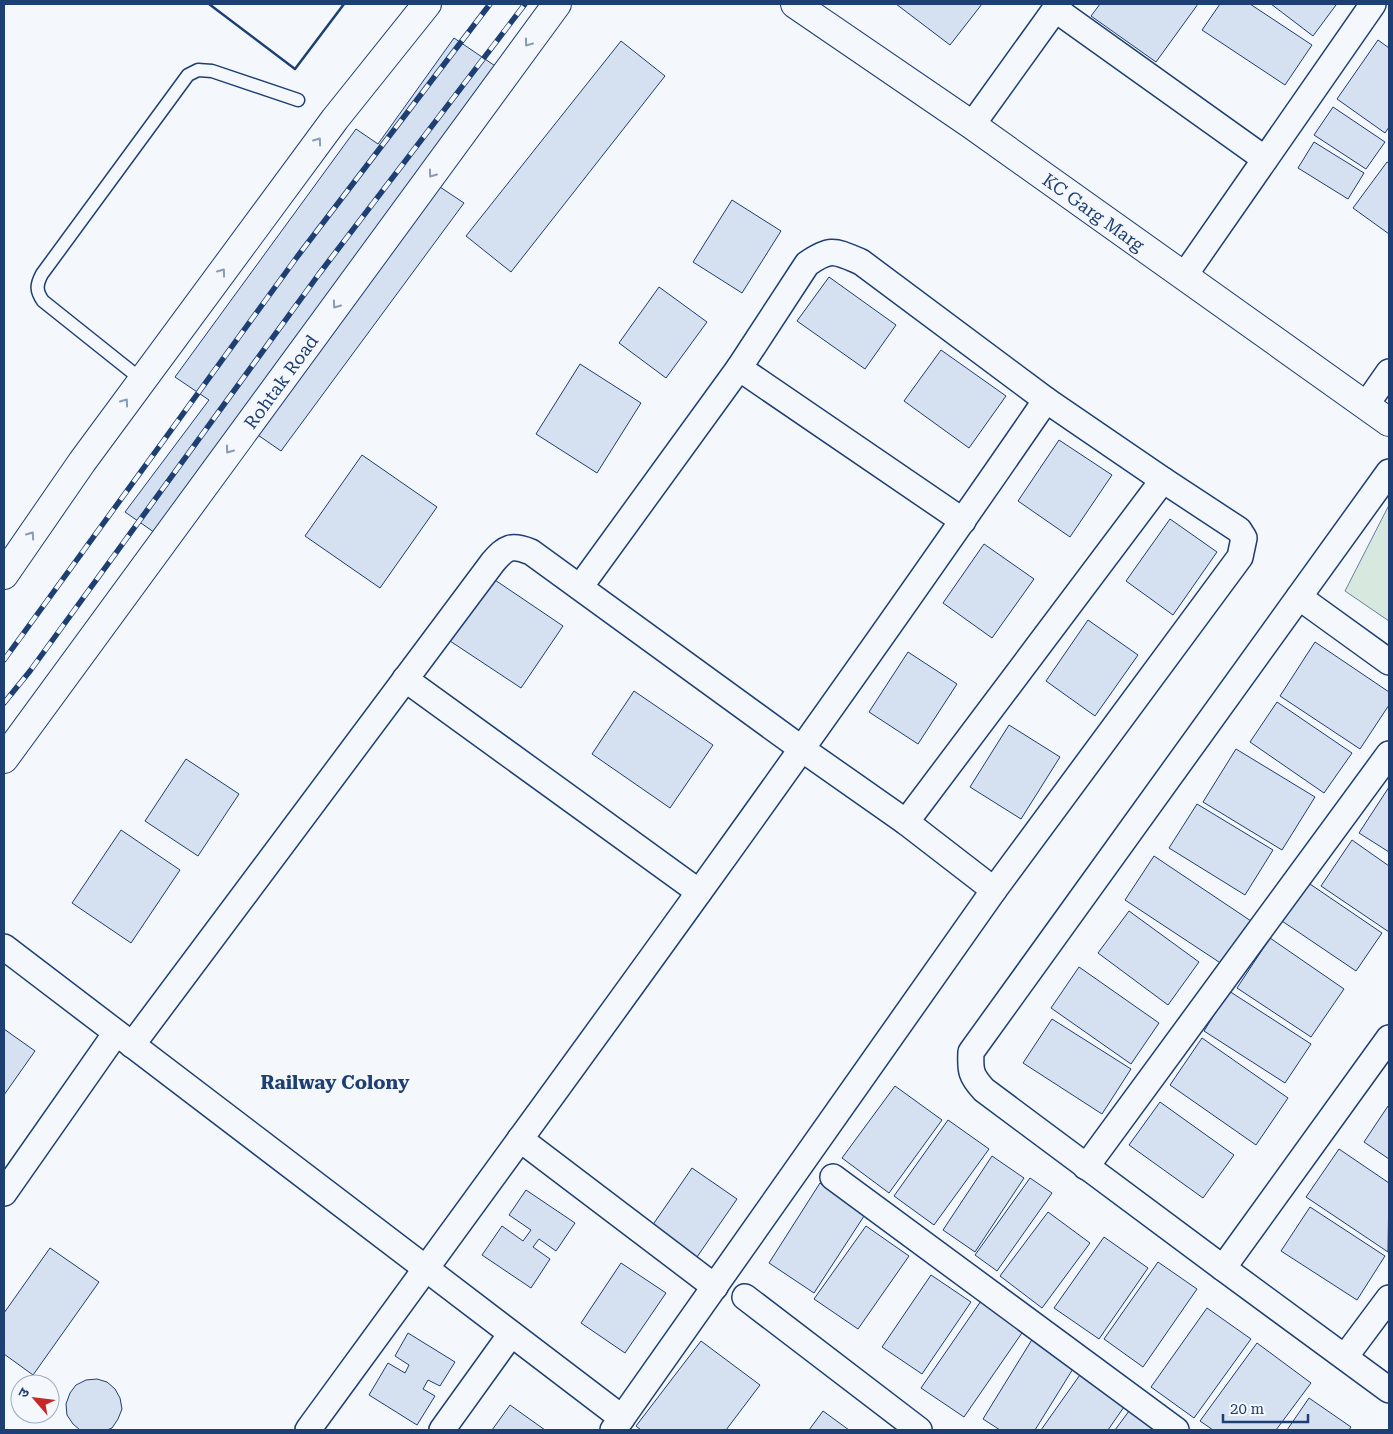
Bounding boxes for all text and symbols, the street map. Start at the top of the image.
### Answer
one-way arrow [525,37,534,47]
one-way arrow [313,138,321,147]
one-way arrow [429,168,438,178]
street label: KC Garg Marg [1039,168,1149,256]
one-way arrow [216,268,225,277]
one-way arrow [333,299,342,309]
street label: Rohtak Road [239,330,322,433]
one-way arrow [120,399,128,408]
one-way arrow [226,444,235,454]
one-way arrow [25,531,34,541]
district label: Railway Colony [260,1071,410,1094]
north arrow [10,1374,60,1424]
text: उ [15,1385,33,1400]
scale bar [1223,1392,1308,1424]
text: 20 m [1230,1400,1265,1418]

